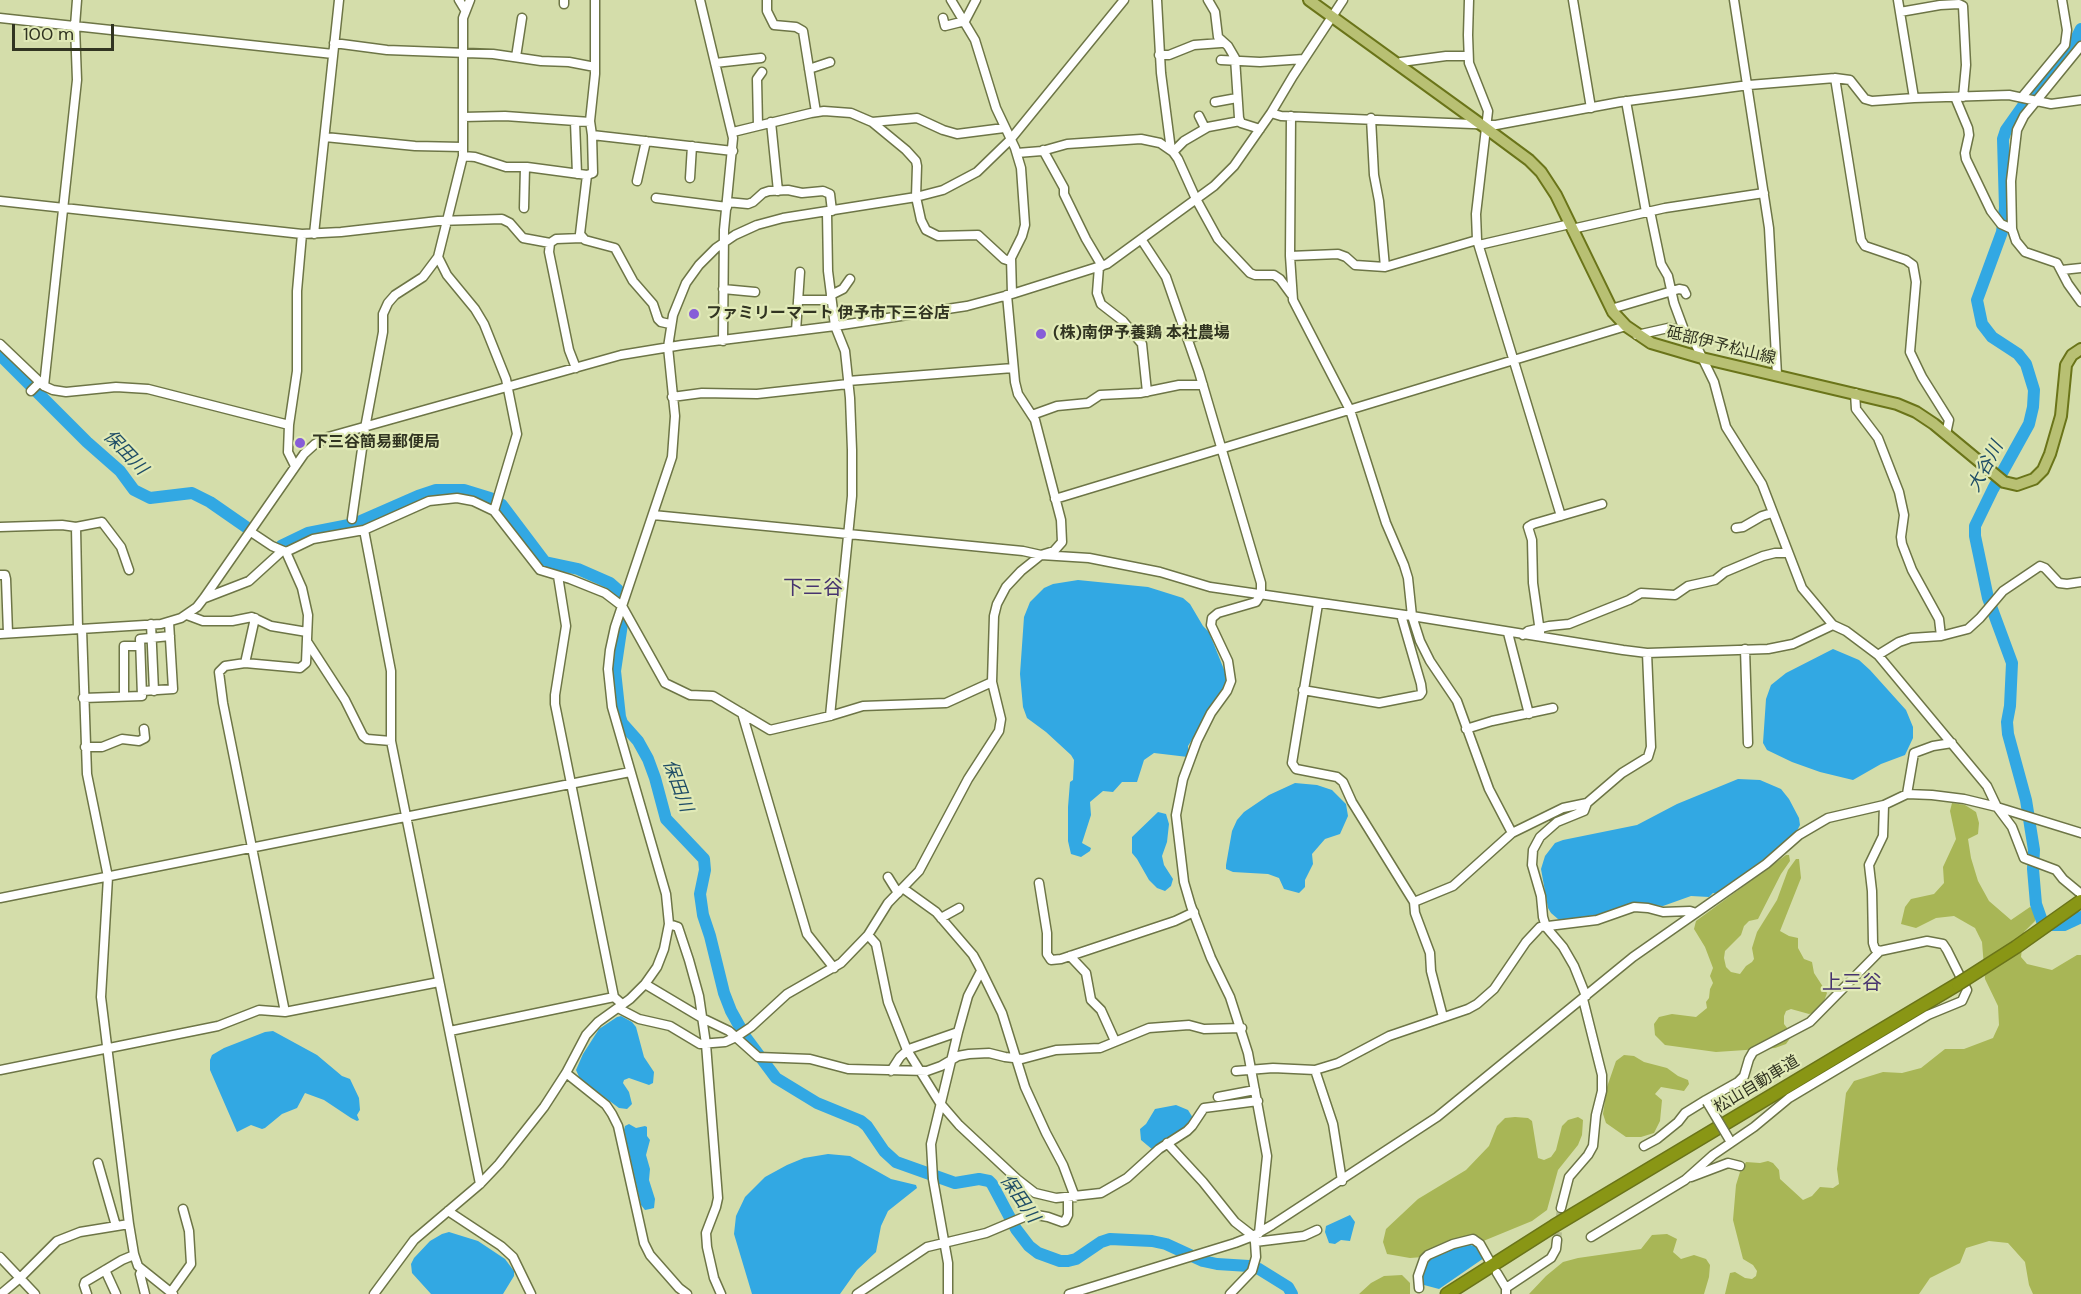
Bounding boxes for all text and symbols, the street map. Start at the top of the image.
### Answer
scale bar [15,12,117,50]
text: 100 m [23,22,74,46]
place label: ファミリーマート 伊予市下三谷店 [706,304,950,324]
marker: ファミリーマート 伊予市下三谷店 [687,307,701,321]
street label: 砥部伊予松山線 [1664,323,1778,369]
place label: (株)南伊予養鶏 本社農場 [1053,324,1230,344]
marker: (株)南伊予養鶏 本社農場 [1034,327,1048,341]
water label: 保田川 [98,426,152,480]
place label: 下三谷簡易郵便局 [312,433,440,453]
marker: 下三谷簡易郵便局 [293,436,307,450]
water label: 大谷川 [1964,438,2008,496]
district label: 下三谷 [783,577,843,601]
water label: 保田川 [658,757,696,815]
district label: 上三谷 [1822,972,1882,996]
street label: 松山自動車道 [1711,1052,1803,1118]
water label: 保田川 [995,1171,1043,1227]

